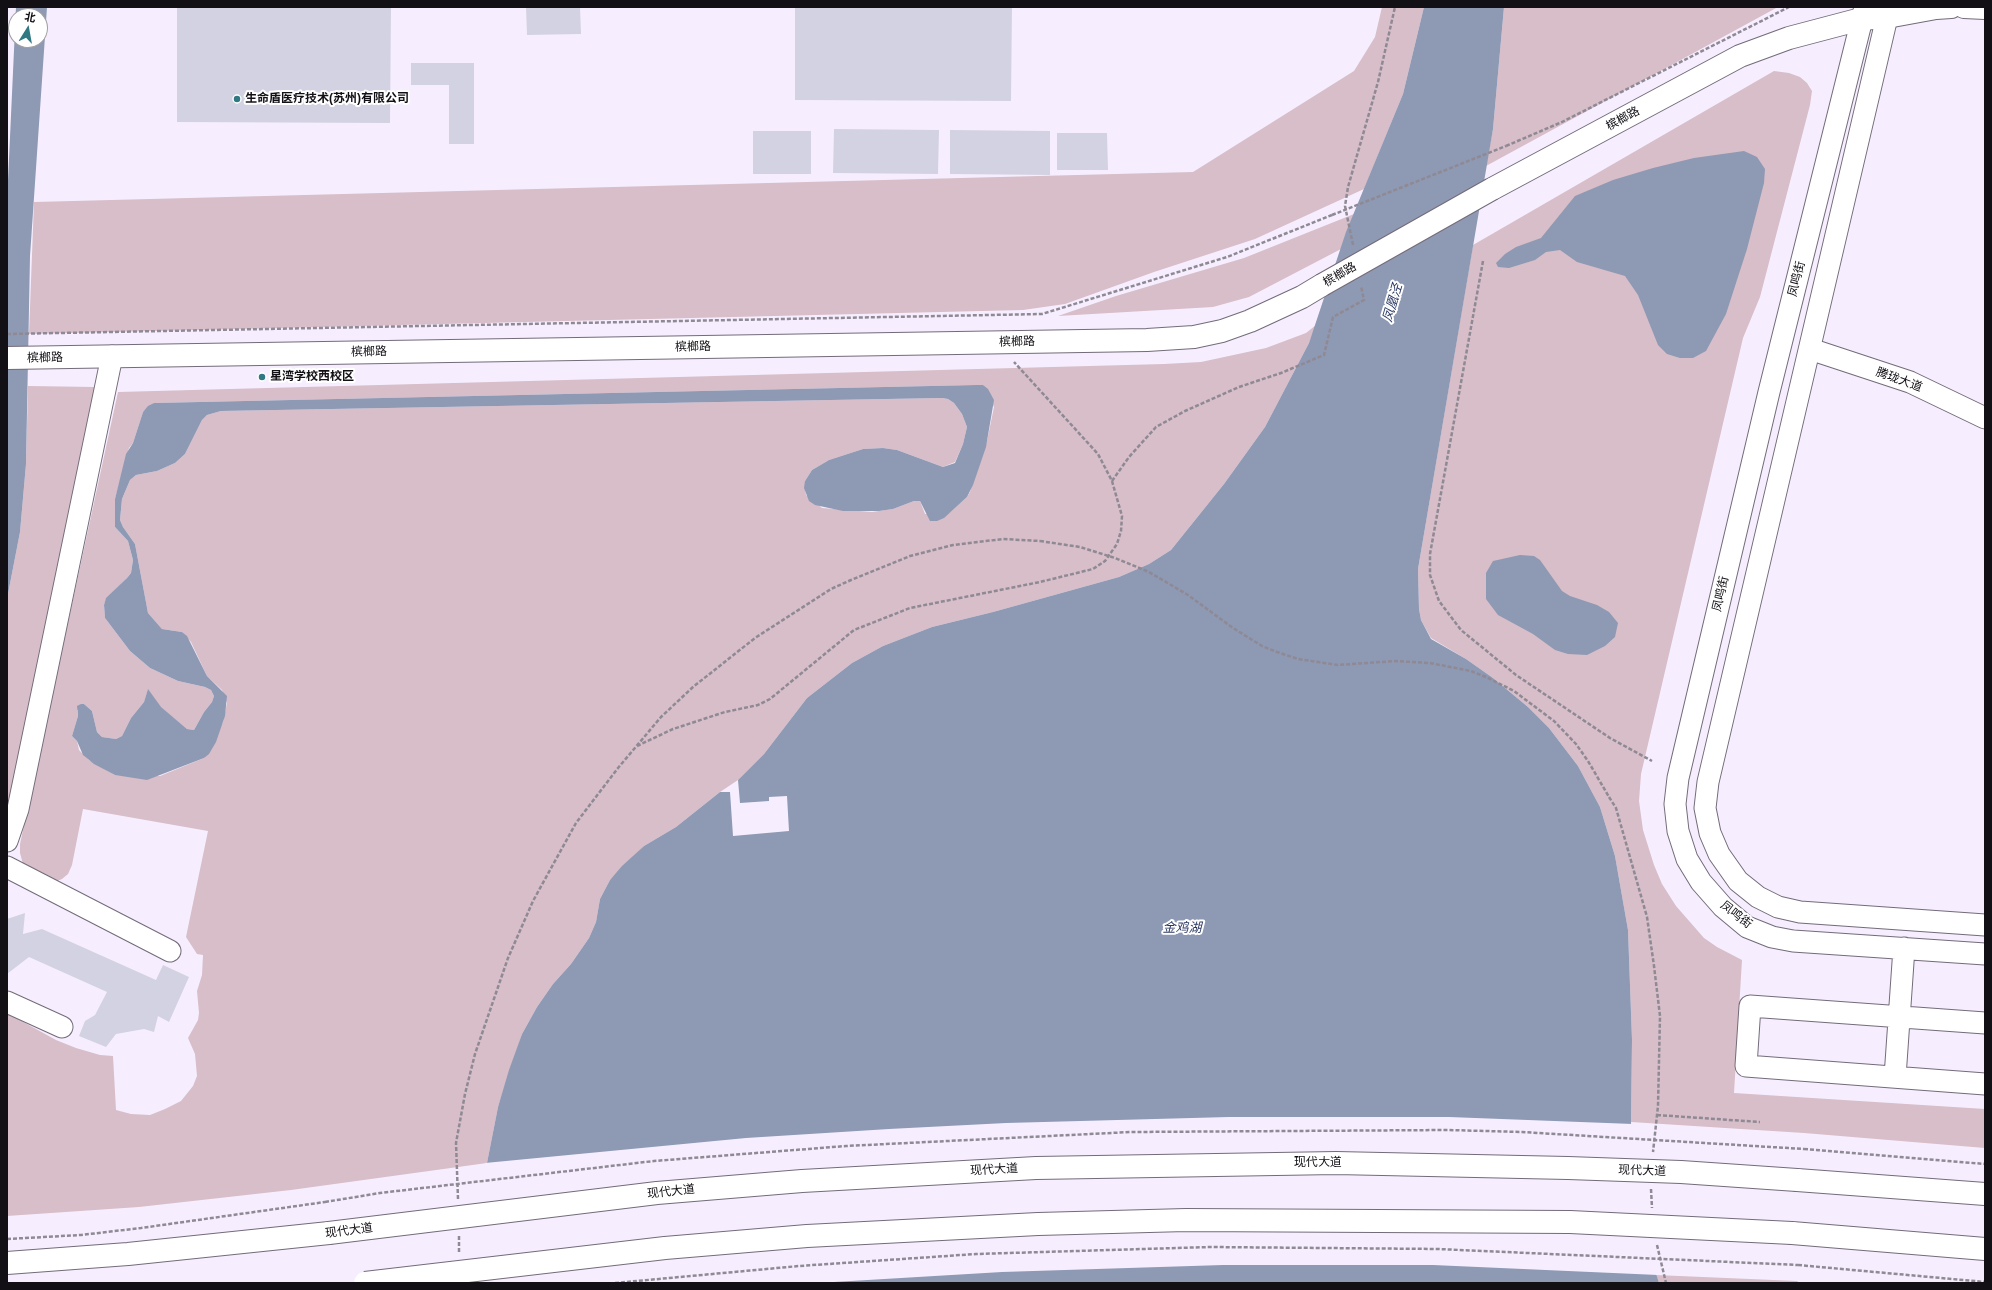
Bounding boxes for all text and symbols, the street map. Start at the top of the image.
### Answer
north arrow [8,8,48,48]
text: 北 [24,10,37,24]
place label: 生命盾医疗技术(苏州)有限公司 [245,92,409,106]
marker: 生命盾医疗技术(苏州)有限公司 [232,94,242,104]
street label: 槟榔路 [1604,104,1642,134]
street label: 槟榔路 [1321,260,1359,290]
street label: 凤鸣街 [1786,260,1808,298]
water label: 凤凰泾 [1380,282,1406,324]
street label: 槟榔路 [999,334,1035,350]
street label: 槟榔路 [675,339,711,355]
street label: 槟榔路 [351,344,387,360]
street label: 槟榔路 [27,350,63,366]
street label: 腾珑大道 [1874,365,1924,395]
place label: 星湾学校西校区 [270,370,354,384]
marker: 星湾学校西校区 [257,372,267,382]
street label: 凤鸣街 [1710,575,1732,613]
street label: 凤鸣街 [1717,898,1755,932]
water label: 金鸡湖 [1163,920,1201,936]
street label: 现代大道 [1294,1156,1342,1170]
street label: 现代大道 [970,1162,1018,1178]
street label: 现代大道 [1618,1163,1666,1179]
street label: 现代大道 [646,1182,696,1202]
street label: 现代大道 [324,1221,374,1241]

